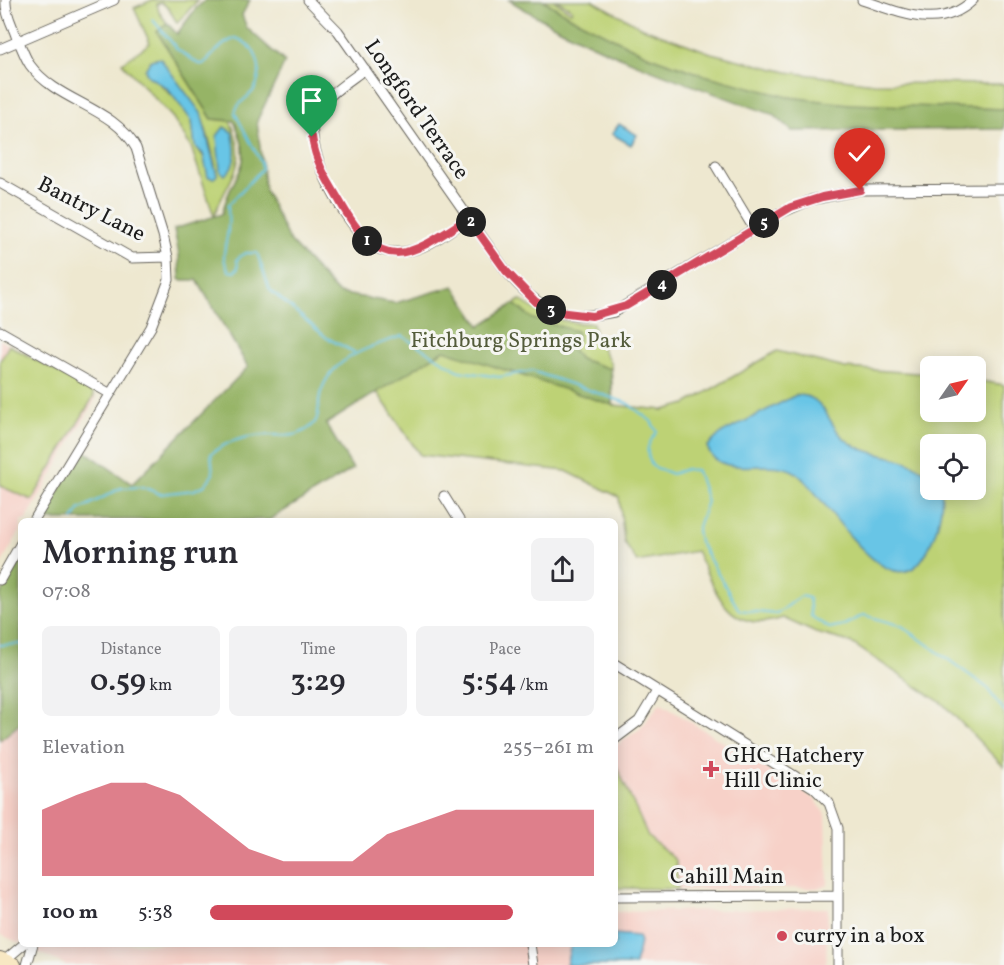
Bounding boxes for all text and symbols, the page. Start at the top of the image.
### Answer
street label: Longford Terrace [356,34,476,186]
pin [286,75,337,137]
icon: arrive [295,84,328,117]
pin [834,128,885,190]
icon: check [843,137,876,170]
street label: Bantry Lane [32,170,150,250]
pin: 2 [456,207,486,237]
pin: 5 [749,208,779,238]
text: 2 [467,211,475,233]
text: 5 [760,212,768,234]
pin: 1 [352,226,382,256]
text: 1 [364,230,370,252]
pin: 4 [647,270,677,300]
text: 4 [657,274,667,296]
pin: 3 [536,295,566,325]
text: 3 [547,299,555,321]
park label: Fitchburg Springs Park [410,326,632,357]
north arrow [920,356,986,422]
map controls [920,356,986,500]
button: locate [920,434,986,500]
text: Morning run [42,532,239,578]
button: share [531,538,594,601]
text: 07:08 [42,578,91,606]
text: Distance [100,639,162,661]
text: Time [300,639,336,661]
text: Pace [489,639,521,661]
text: 0.59 [90,661,146,703]
text: 3:29 [290,661,346,703]
text: 5:54 [462,661,516,703]
text: km [146,675,172,697]
text: /km [516,675,548,697]
text: Elevation [42,734,125,762]
text: 255–261 m [502,734,594,762]
place label: GHC Hatchery Hill Clinic [724,741,864,797]
marker: GHC Hatchery Hill Clinic [702,760,720,778]
street label: Cahill Main [670,862,784,893]
text: 100 m [42,899,98,927]
text: 5:38 [138,899,173,927]
place label: curry in a box [794,921,925,952]
marker: curry in a box [775,929,789,943]

